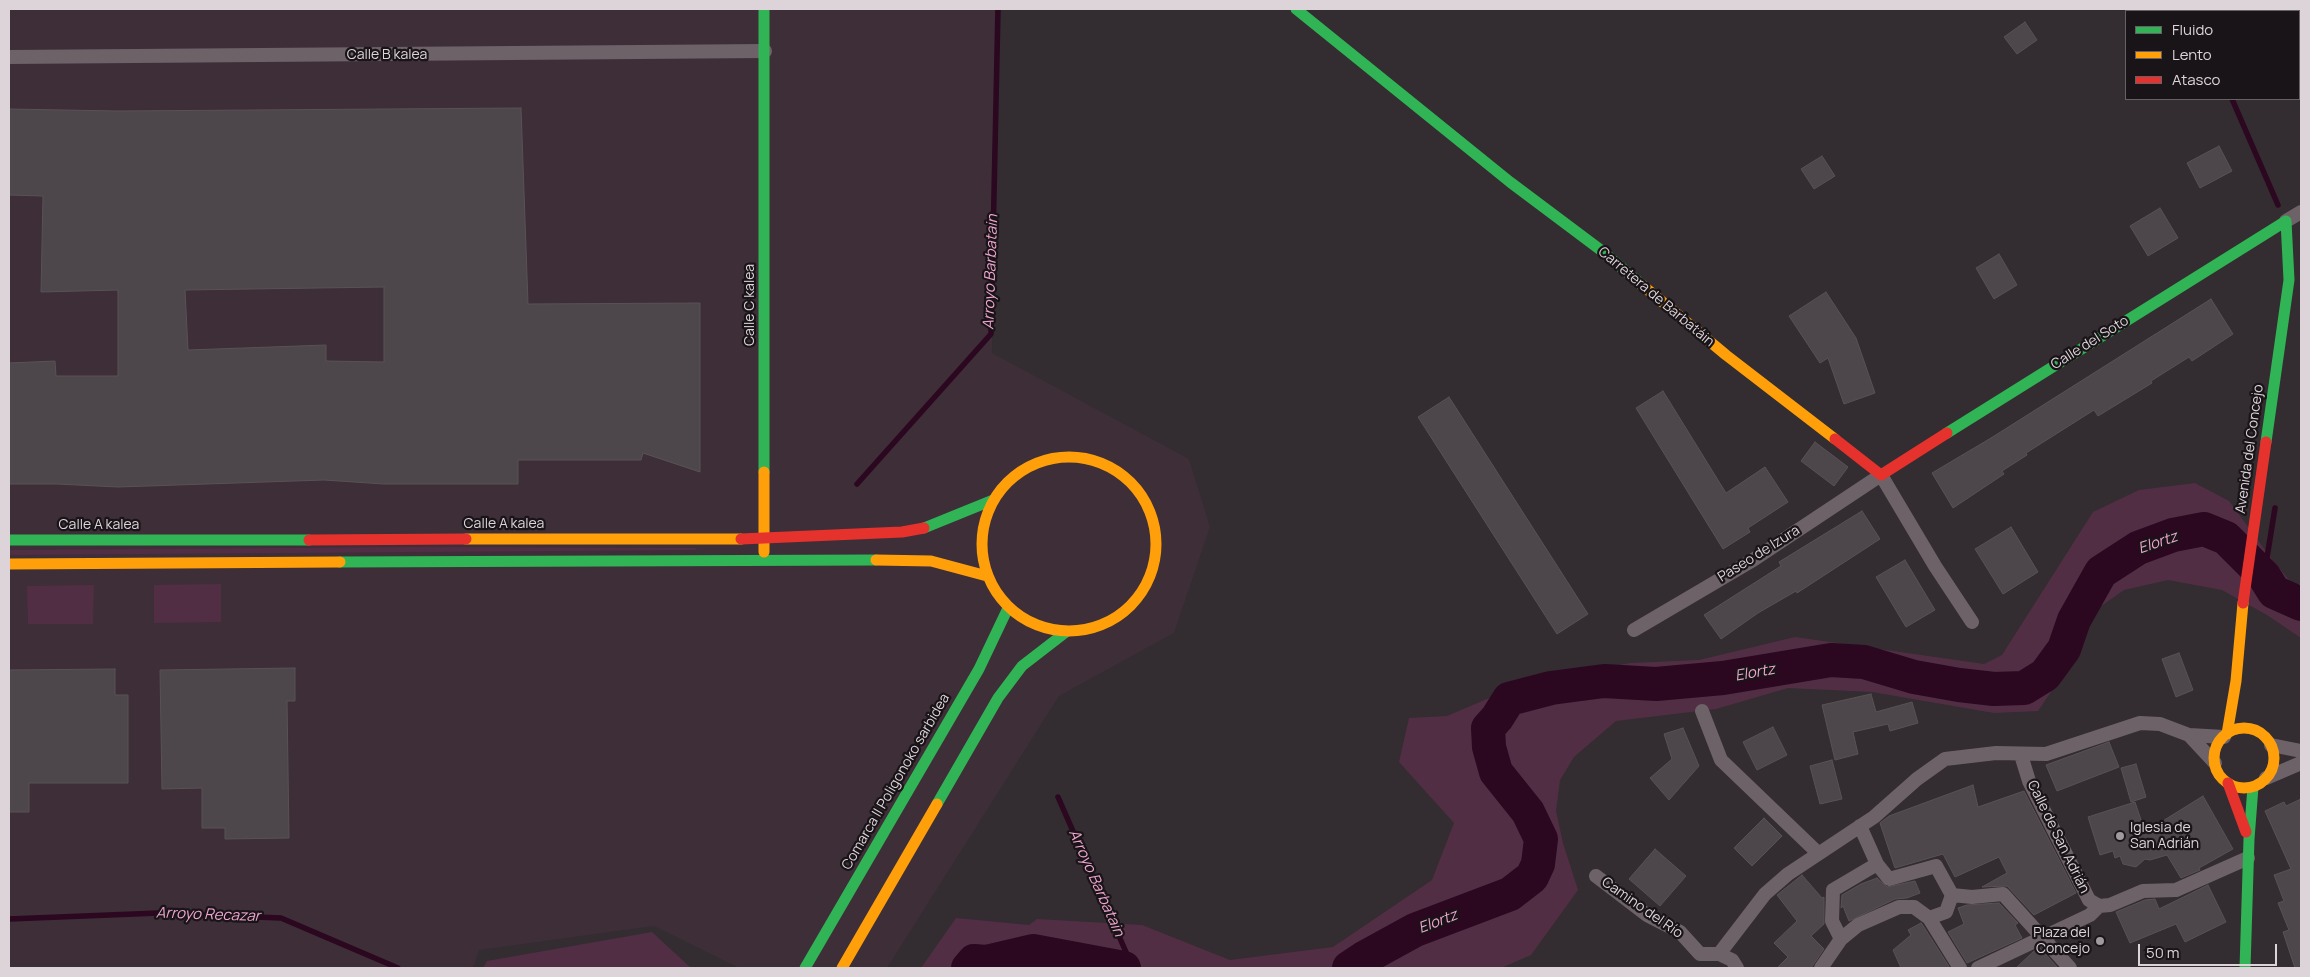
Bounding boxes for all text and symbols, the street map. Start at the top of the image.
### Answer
legend [2125,10,2300,100]
text: Fluido [2172,19,2213,40]
text: Lento [2172,44,2212,65]
street label: Calle B kalea [347,47,427,63]
text: Atasco [2172,69,2220,90]
water label: Arroyo Barbatain [980,214,1002,330]
street label: Carretera de Barbatáin [1594,243,1718,351]
street label: Calle C kalea [742,264,758,346]
street label: Calle del Soto [2048,312,2132,374]
street label: Avenida del Concejo [2233,383,2267,515]
street label: Calle A kalea [464,516,544,532]
street label: Calle A kalea [59,517,139,533]
street label: Paseo de Izura [1715,522,1803,586]
water label: Elortz [2136,528,2180,558]
water label: Elortz [1734,661,1776,685]
street label: Comarca II Poligonoko sarbidea [839,691,953,873]
street label: Calle de San Adrián [2023,778,2093,896]
place label: Iglesia de San Adrián [2130,820,2199,852]
water label: Arroyo Barbatain [1064,827,1128,939]
marker: Iglesia de San Adrián [2114,830,2126,842]
street label: Camino del Río [1598,874,1686,942]
water label: Arroyo Recazar [156,904,260,926]
water label: Elortz [1416,906,1460,938]
place label: Plaza del Concejo [2033,925,2090,958]
scale bar [2140,934,2279,966]
marker: Plaza del Concejo [2094,935,2106,947]
text: 50 m [2146,942,2180,963]

